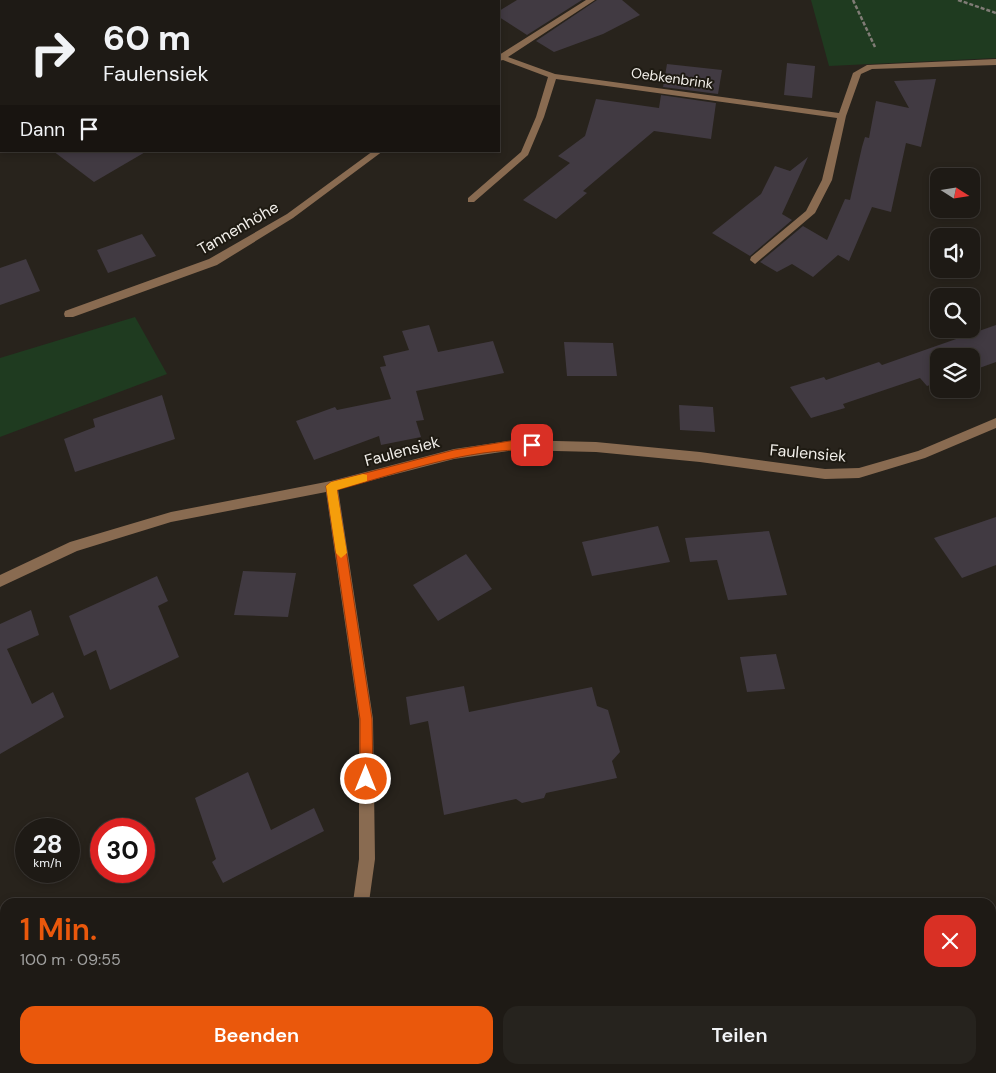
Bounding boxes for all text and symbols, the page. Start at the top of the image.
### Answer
text: 60 m [103,15,191,61]
icon: right [20,20,85,85]
text: Faulensiek [103,59,209,88]
street label: Oebkenbrink [630,63,714,93]
icon: arrive [75,115,103,143]
text: Dann [20,117,65,142]
north arrow [930,168,980,218]
map controls [930,168,980,398]
street label: Tannenhöhe [194,196,282,260]
button: sound [930,228,980,278]
button: search [930,288,980,338]
button: layers [930,348,980,398]
pin [511,424,553,466]
street label: Faulensiek [362,431,442,471]
icon: arrive [518,431,546,459]
street label: Faulensiek [769,439,847,467]
position arrow [339,752,391,804]
speed limit sign: 30 [90,818,155,883]
text: 28 [32,828,63,861]
text: km/h [33,855,62,871]
text: 1 Min. [20,910,97,949]
button: close [924,915,976,967]
text: 100 m · 09:55 [20,949,121,970]
button: Beenden [20,1006,493,1064]
button: Teilen [503,1006,976,1064]

